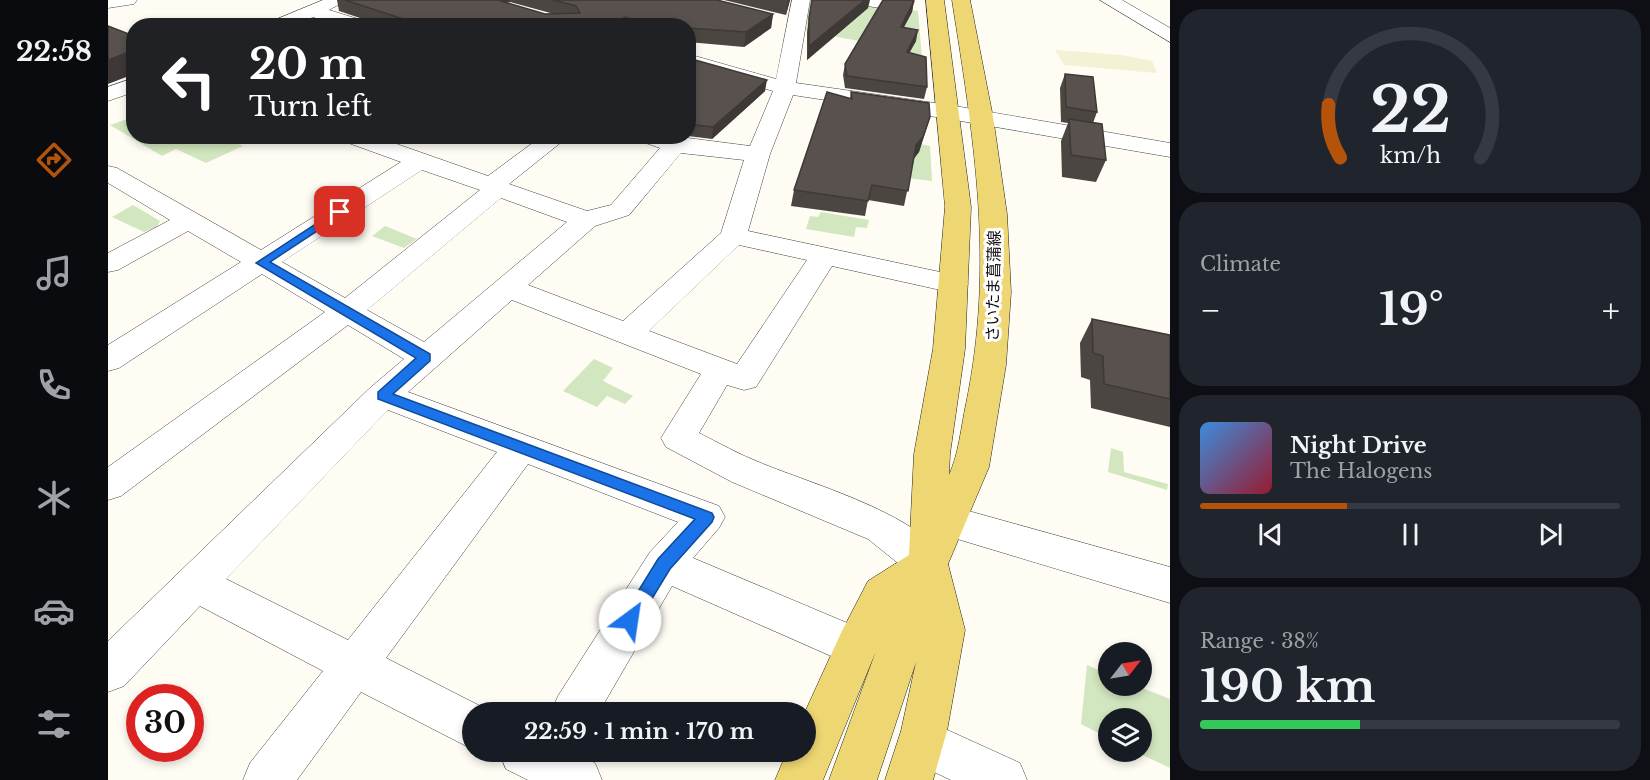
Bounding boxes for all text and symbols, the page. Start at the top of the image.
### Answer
text: 22:58 [16,35,92,68]
text: 20 m [249,38,366,90]
icon: left [150,42,228,120]
text: 22 [1369,71,1451,149]
text: Turn left [249,90,372,123]
icon: directions [33,139,75,181]
text: km/h [1380,142,1441,169]
pin [314,186,365,237]
icon: arrive [323,195,356,228]
street label: さいたま菖蒲線 [982,230,1004,342]
icon: music [33,252,75,294]
text: Climate [1200,252,1281,276]
text: 19° [1379,281,1444,337]
text: − [1200,290,1221,331]
text: + [1602,290,1620,331]
icon: phone [33,364,75,406]
text: Night Drive [1290,432,1427,459]
text: The Halogens [1290,459,1432,483]
icon: climate [33,477,75,519]
icon: previous [1254,518,1287,551]
icon: pause [1394,518,1427,551]
icon: next [1534,518,1567,551]
position arrow [598,588,662,652]
icon: car [33,590,75,632]
text: Range · 38% [1200,629,1319,653]
north arrow [1098,642,1152,696]
map controls [1098,642,1152,762]
text: 190 km [1200,658,1376,714]
speed limit sign: 30 [126,684,204,762]
icon: filters [33,703,75,745]
button: layers [1098,708,1152,762]
text: 22:59 · 1 min · 170 m [524,718,754,745]

